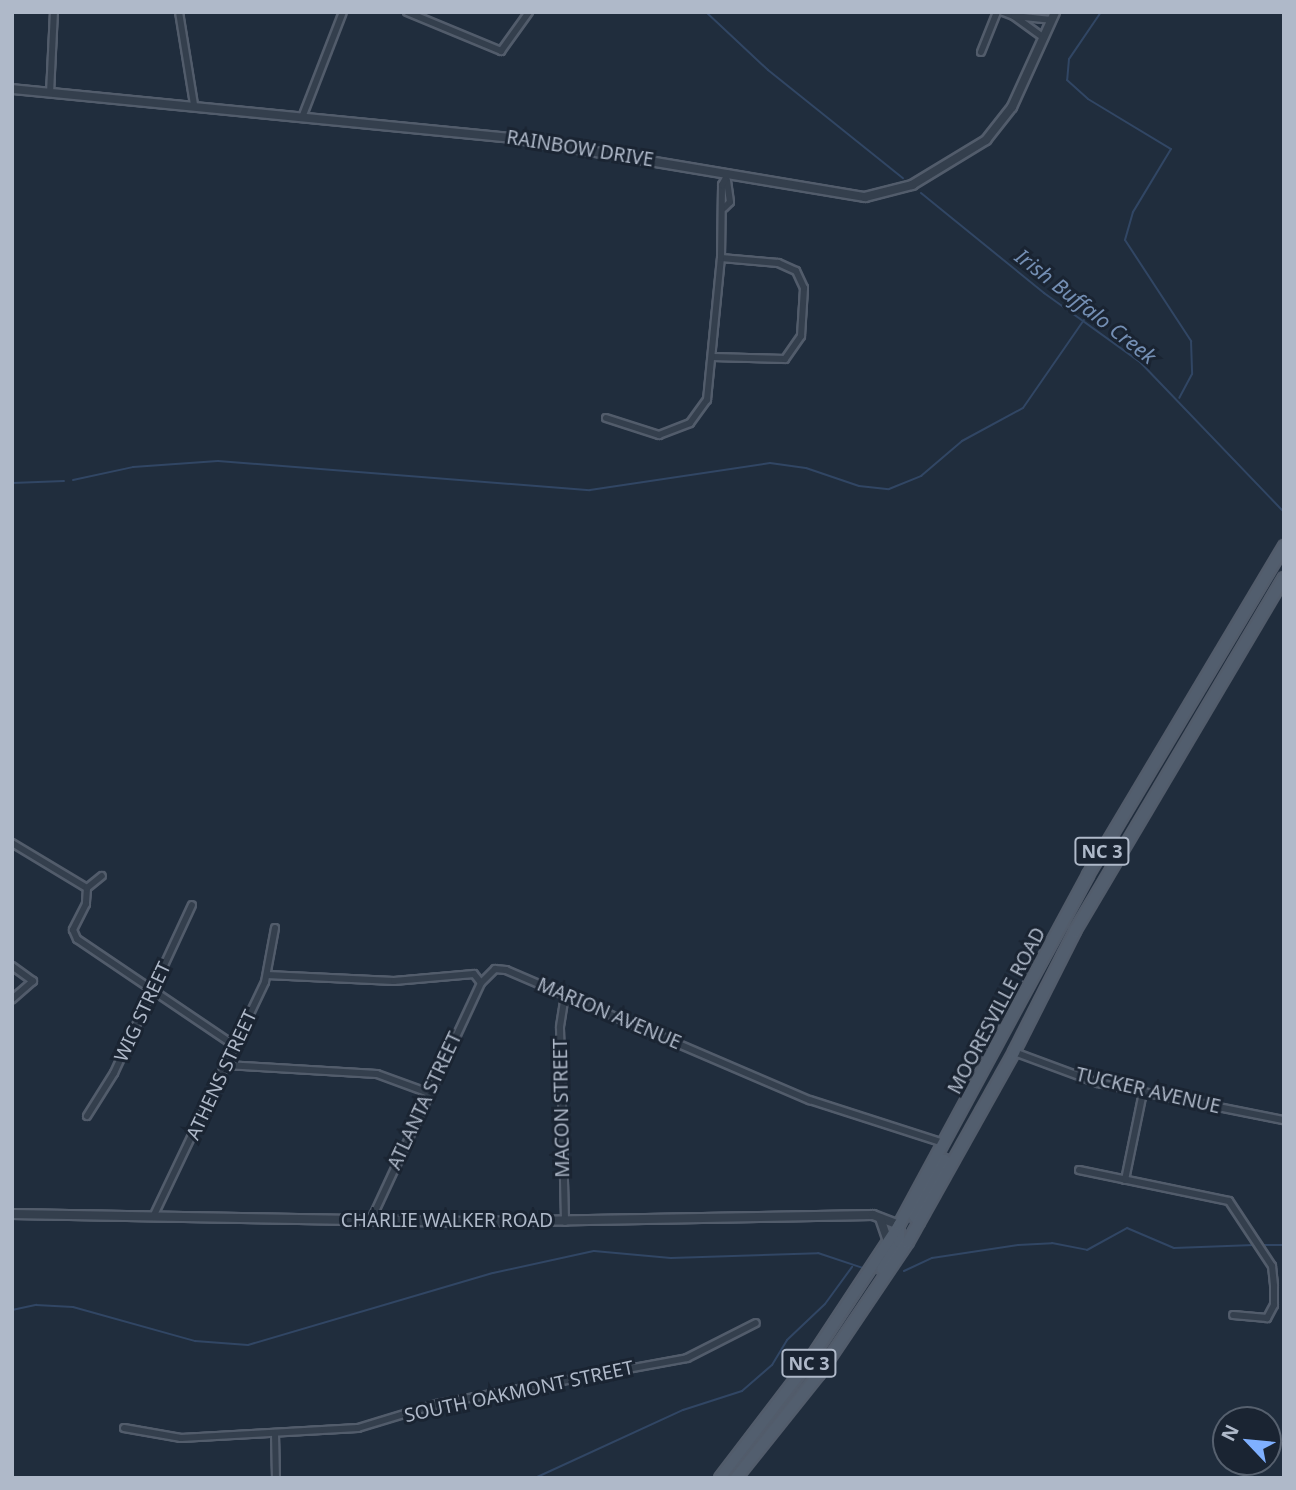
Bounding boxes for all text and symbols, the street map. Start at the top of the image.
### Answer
street label: RAINBOW DRIVE [505,126,655,172]
water label: Irish Buffalo Creek [1011,243,1161,369]
road number: NC 3 [1074,836,1130,866]
street label: MOORESVILLE ROAD [943,924,1051,1098]
street label: WIG STREET [110,959,176,1065]
street label: MARION AVENUE [534,973,684,1055]
street label: ATHENS STREET [182,1007,262,1143]
street label: ATLANTA STREET [383,1029,467,1173]
street label: MACON STREET [549,1038,575,1178]
street label: TUCKER AVENUE [1073,1063,1223,1119]
street label: CHARLIE WALKER ROAD [341,1210,553,1232]
road number: NC 3 [781,1348,837,1378]
street label: SOUTH OAKMONT STREET [402,1357,636,1427]
north arrow [1212,1406,1282,1476]
text: N [1215,1420,1245,1445]

